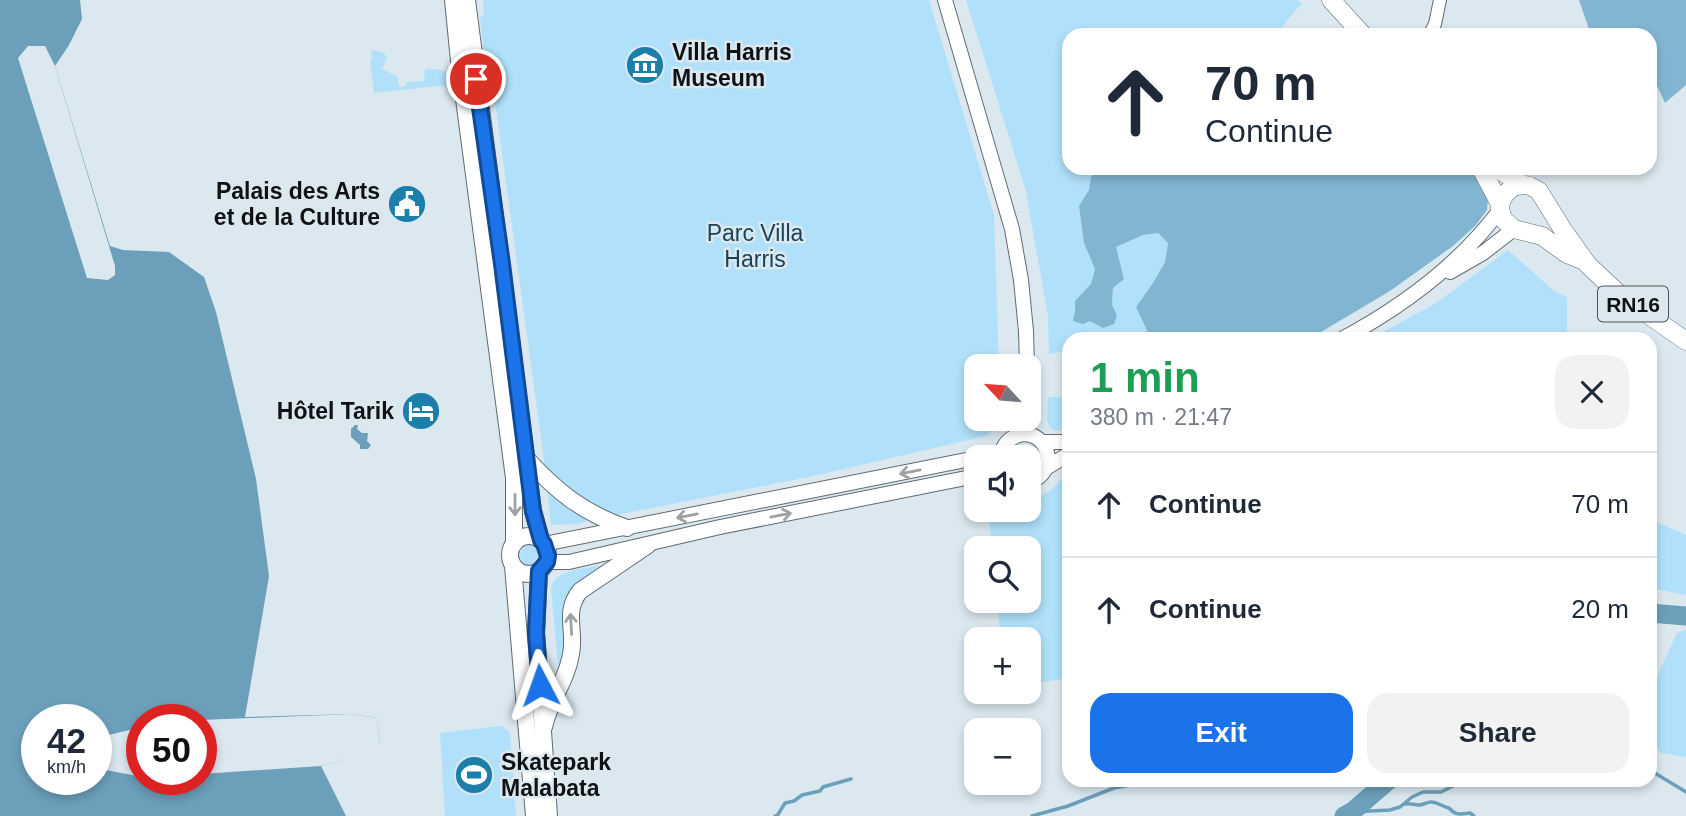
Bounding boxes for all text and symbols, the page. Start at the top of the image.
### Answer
place label: Villa Harris Museum [672,39,792,91]
museum icon: Villa Harris Museum [624,44,666,86]
pin [446,49,506,109]
icon: ahead [1090,56,1181,147]
text: 70 m [1205,56,1317,110]
icon: arrive [457,60,495,98]
text: Continue [1205,113,1333,149]
place label: Palais des Arts et de la Culture [214,178,380,230]
public building icon: Palais des Arts et de la Culture [386,183,428,225]
park label: Parc Villa Harris [707,220,804,272]
road number: RN16 [1598,286,1668,322]
north arrow [964,354,1041,430]
map controls [964,354,1041,795]
text: 1 min [1090,354,1200,401]
button: close [1555,355,1629,429]
hotel icon: Hôtel Tarik [400,390,442,432]
place label: Hôtel Tarik [277,398,394,424]
text: 380 m · 21:47 [1090,404,1232,430]
button: sound [964,445,1041,522]
one-way arrow [899,465,922,479]
icon: ahead [1090,486,1128,524]
text: Continue [1149,489,1262,519]
text: 70 m [1571,489,1629,519]
one-way arrow [508,494,521,517]
one-way arrow [769,508,792,522]
one-way arrow [676,510,698,524]
button: search [964,536,1041,613]
icon: ahead [1090,591,1128,629]
text: Continue [1149,594,1262,624]
text: 20 m [1571,594,1629,624]
one-way arrow [564,613,577,636]
button: + [964,627,1041,704]
position arrow [503,648,577,722]
button: Exit [1090,693,1353,773]
button: Share [1367,693,1629,773]
speed limit sign: 50 [126,704,217,795]
button: − [964,718,1041,795]
text: 42 [47,721,86,760]
place label: Skatepark Malabata [501,749,611,801]
sports icon: Skatepark Malabata [453,754,495,796]
text: km/h [47,757,86,777]

